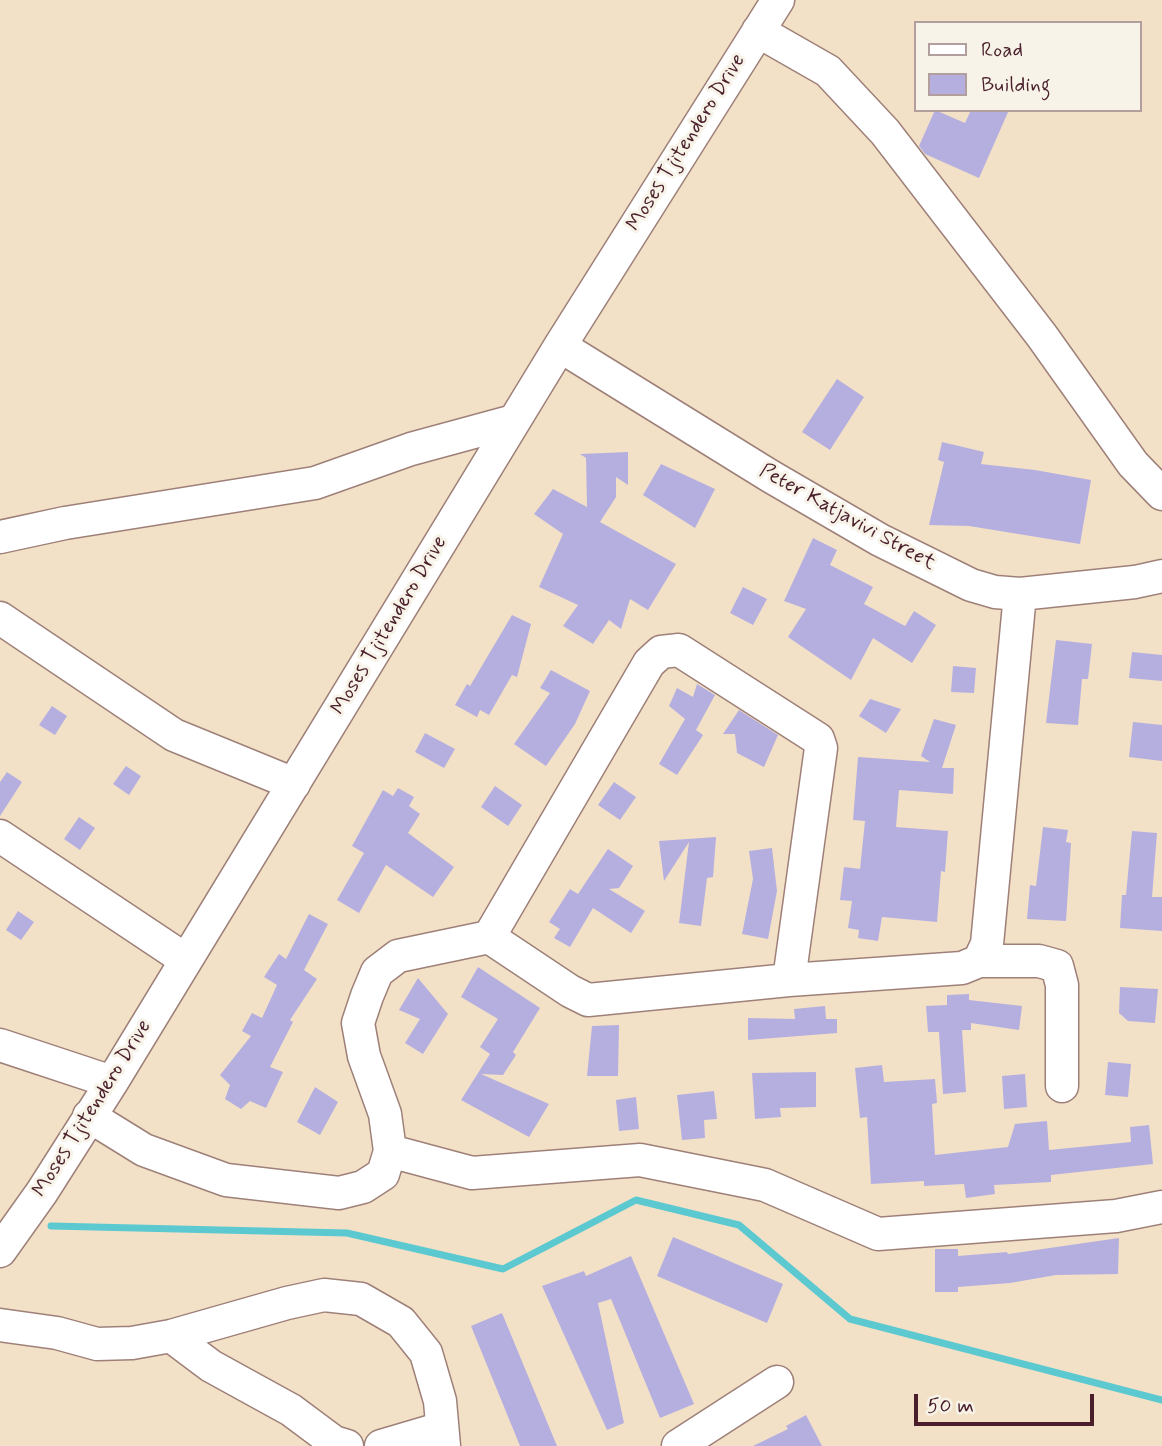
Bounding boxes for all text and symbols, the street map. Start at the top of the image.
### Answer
legend [914,21,1141,112]
text: Road [981,36,1023,64]
street label: Moses Tjitendero Drive [622,50,752,236]
text: Building [981,71,1051,99]
street label: Peter Katjavivi Street [755,459,939,577]
street label: Moses Tjitendero Drive [327,532,453,720]
street label: Moses Tjitendero Drive [28,1016,158,1202]
scale bar [917,1380,1097,1424]
text: 50 m [927,1392,974,1420]

